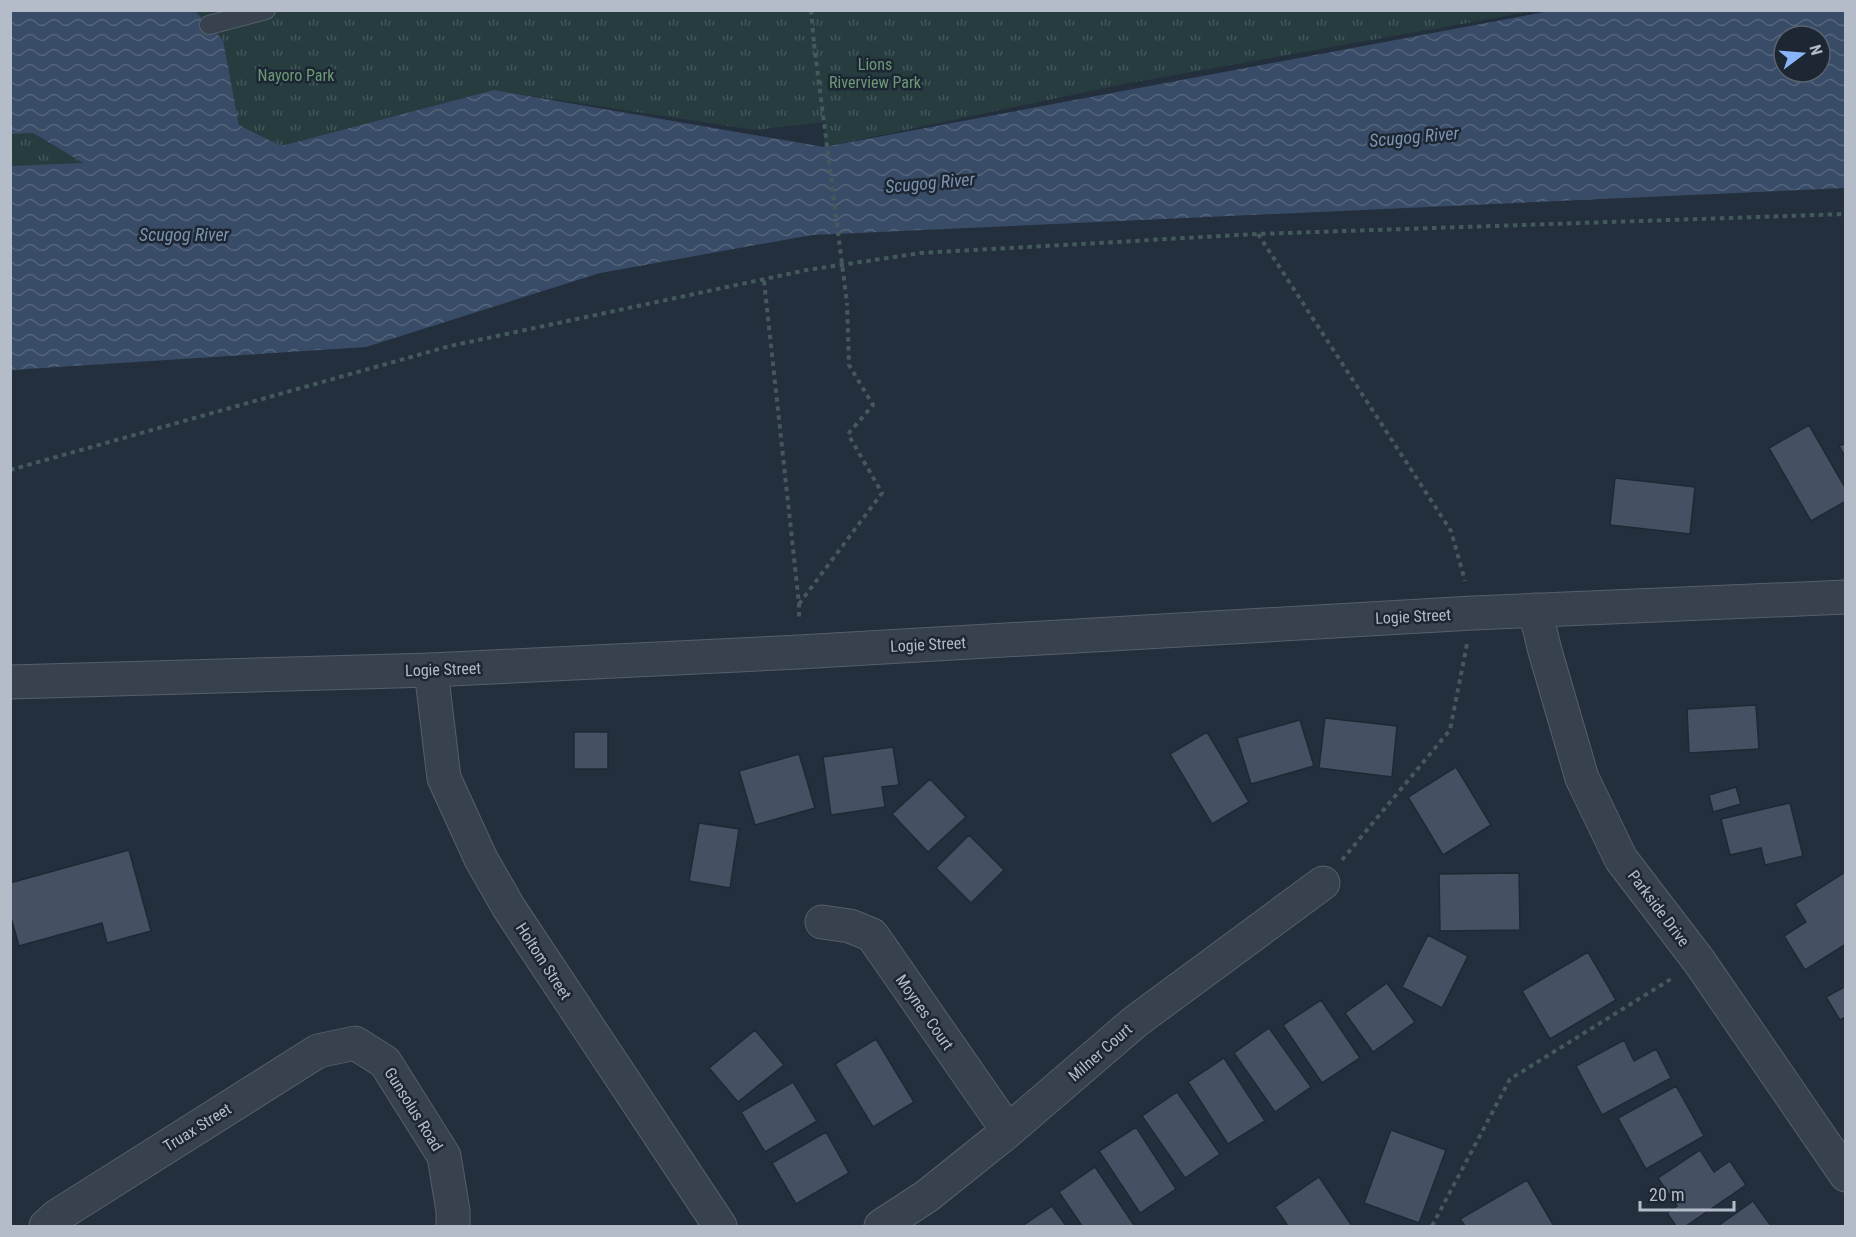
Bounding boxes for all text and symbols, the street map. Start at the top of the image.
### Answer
north arrow [1772,24,1832,84]
text: N [1805,43,1826,57]
park label: Lions Riverview Park [829,55,922,92]
park label: Nayoro Park [258,66,335,85]
water label: Scugog River [1368,122,1460,151]
water label: Scugog River [884,168,976,197]
water label: Scugog River [139,224,230,245]
street label: Logie Street [1375,605,1452,628]
street label: Logie Street [890,633,967,656]
street label: Logie Street [405,659,482,680]
street label: Parkside Drive [1624,866,1693,950]
street label: Holtom Street [512,919,576,1003]
street label: Moynes Court [892,971,958,1054]
street label: Milner Court [1065,1019,1136,1085]
street label: Gunsolus Road [380,1064,447,1154]
street label: Truax Street [160,1099,235,1156]
scale bar [1640,1174,1734,1212]
text: 20 m [1649,1184,1684,1205]

